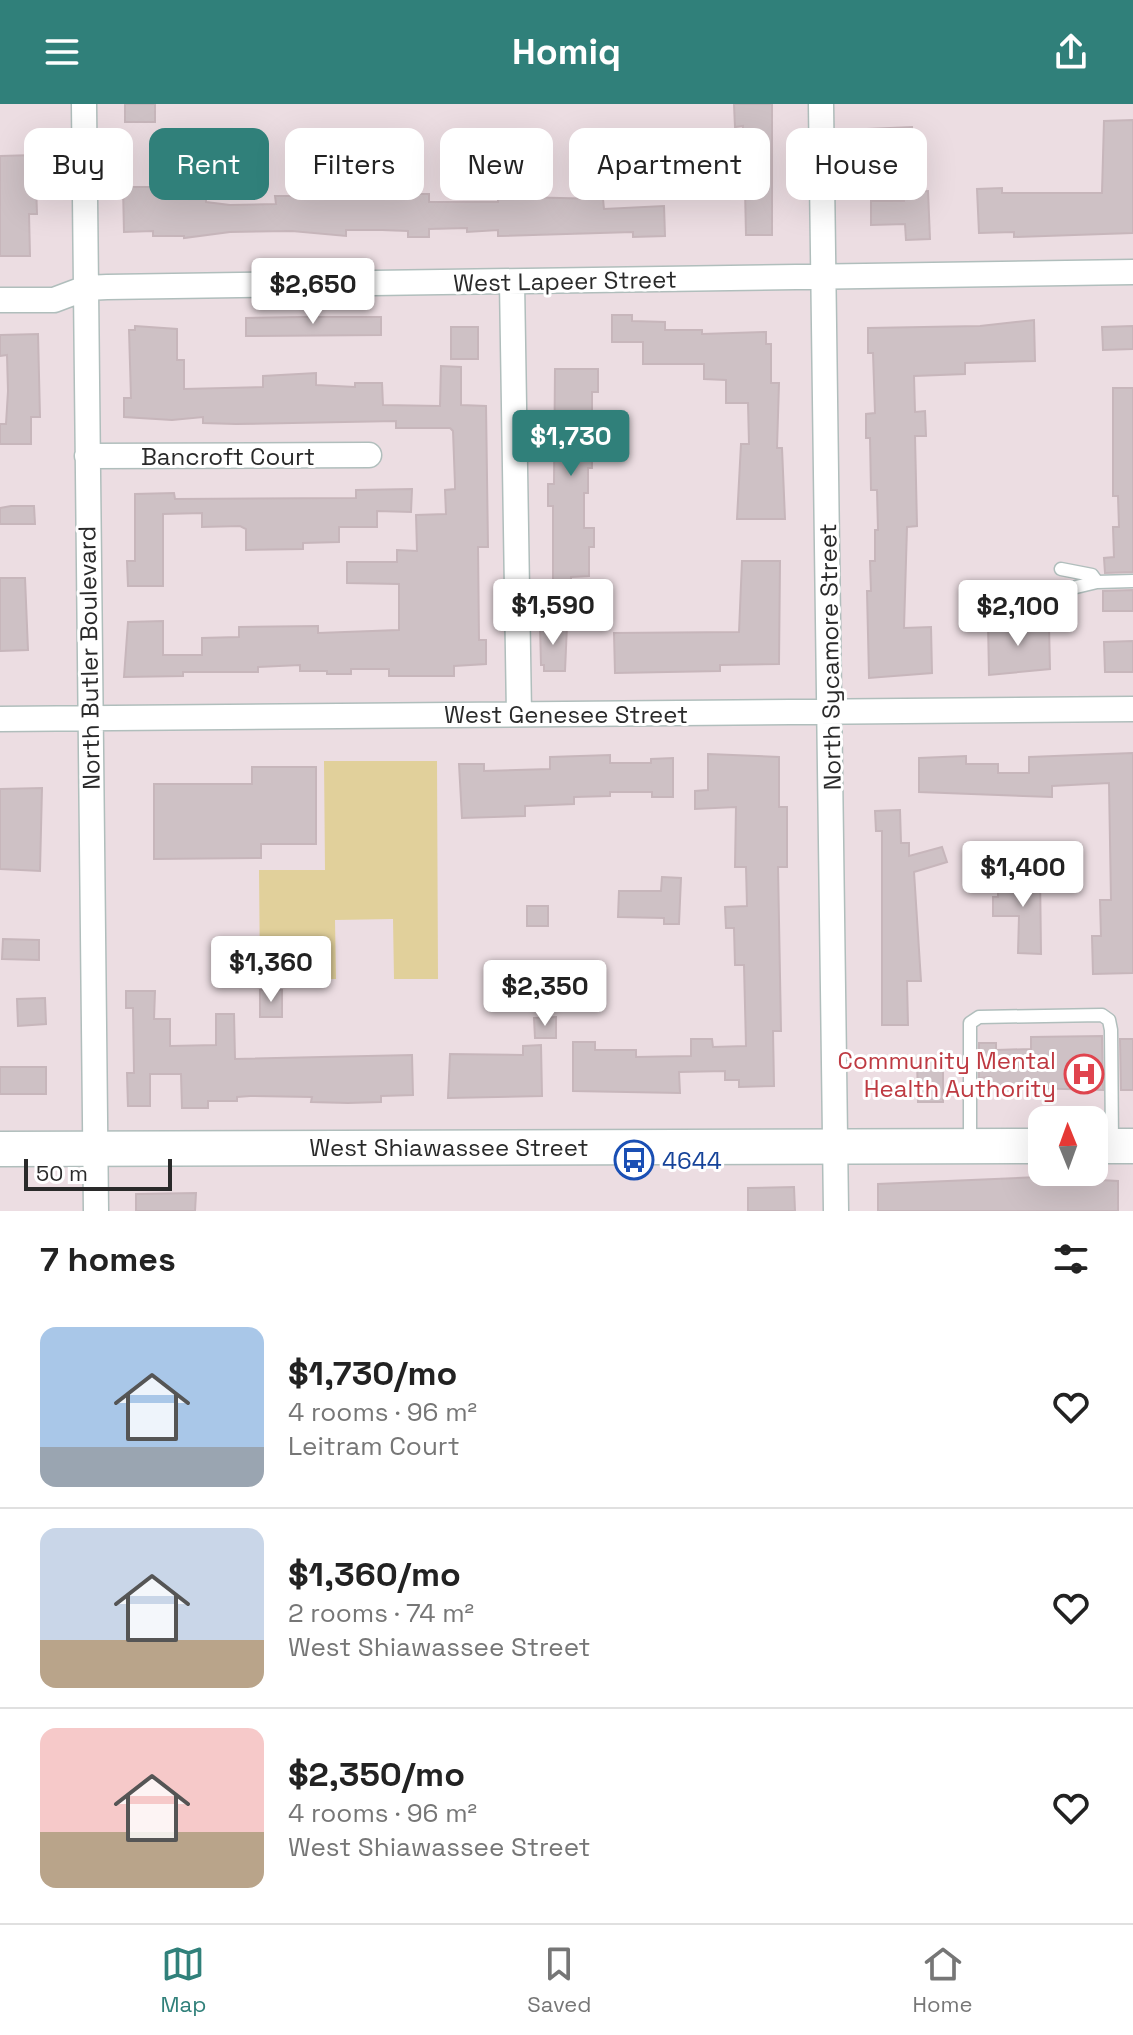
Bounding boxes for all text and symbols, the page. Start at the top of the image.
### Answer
text: Homiq [512,29,621,75]
icon: menu [40,30,84,74]
icon: share [1049,30,1093,74]
chip: Buy [24,128,133,200]
chip: Rent [149,128,269,200]
chip: Filters [285,128,424,200]
chip: New [440,128,553,200]
chip: Apartment [569,128,770,200]
chip: House [786,128,927,200]
pin: $2,650 [248,258,378,326]
street label: West Lapeer Street [453,264,677,298]
text: $2,650 [269,267,357,301]
pin: $1,730 [506,410,636,478]
text: $1,730 [530,419,612,453]
street label: Bancroft Court [141,441,315,472]
street label: North Sycamore Street [812,523,848,791]
street label: North Butler Boulevard [71,526,107,790]
pin: $1,590 [488,579,618,647]
pin: $2,100 [953,580,1083,648]
text: $1,590 [511,588,595,622]
text: $2,100 [977,589,1059,623]
street label: West Genesee Street [444,699,688,730]
pin: $1,400 [958,841,1088,909]
text: $1,400 [980,850,1066,884]
pin: $1,360 [206,936,336,1004]
text: $1,360 [229,945,313,979]
pin: $2,350 [480,960,610,1028]
text: $2,350 [501,969,589,1003]
place label: Community Mental Health Authority [838,1045,1056,1104]
hospital icon: Community Mental Health Authority [1063,1053,1105,1095]
north arrow [1028,1106,1108,1186]
map controls [1028,1106,1108,1186]
street label: West Shiawassee Street [309,1132,589,1163]
bus stop icon: 4644 [613,1139,655,1181]
place label: 4644 [662,1145,722,1176]
scale bar [24,1155,172,1191]
text: 50 m [36,1159,88,1187]
icon: filters [1049,1237,1093,1281]
text: 7 homes [40,1238,176,1281]
text: $1,730/mo [288,1352,457,1395]
icon: home [104,1359,200,1455]
icon: heart [1049,1385,1093,1429]
text: 4 rooms · 96 m² [288,1395,477,1429]
text: Leitram Court [288,1429,460,1463]
text: $1,360/mo [288,1553,461,1596]
icon: home [104,1560,200,1656]
icon: heart [1049,1586,1093,1630]
text: 2 rooms · 74 m² [288,1596,474,1630]
text: West Shiawassee Street [288,1630,591,1664]
text: $2,350/mo [288,1753,465,1796]
icon: home [104,1760,200,1856]
icon: heart [1049,1786,1093,1830]
text: 4 rooms · 96 m² [288,1796,477,1830]
text: West Shiawassee Street [288,1830,591,1864]
tab: Map [161,1942,206,2018]
tab: Saved [527,1942,592,2018]
tab: Home [913,1942,973,2018]

